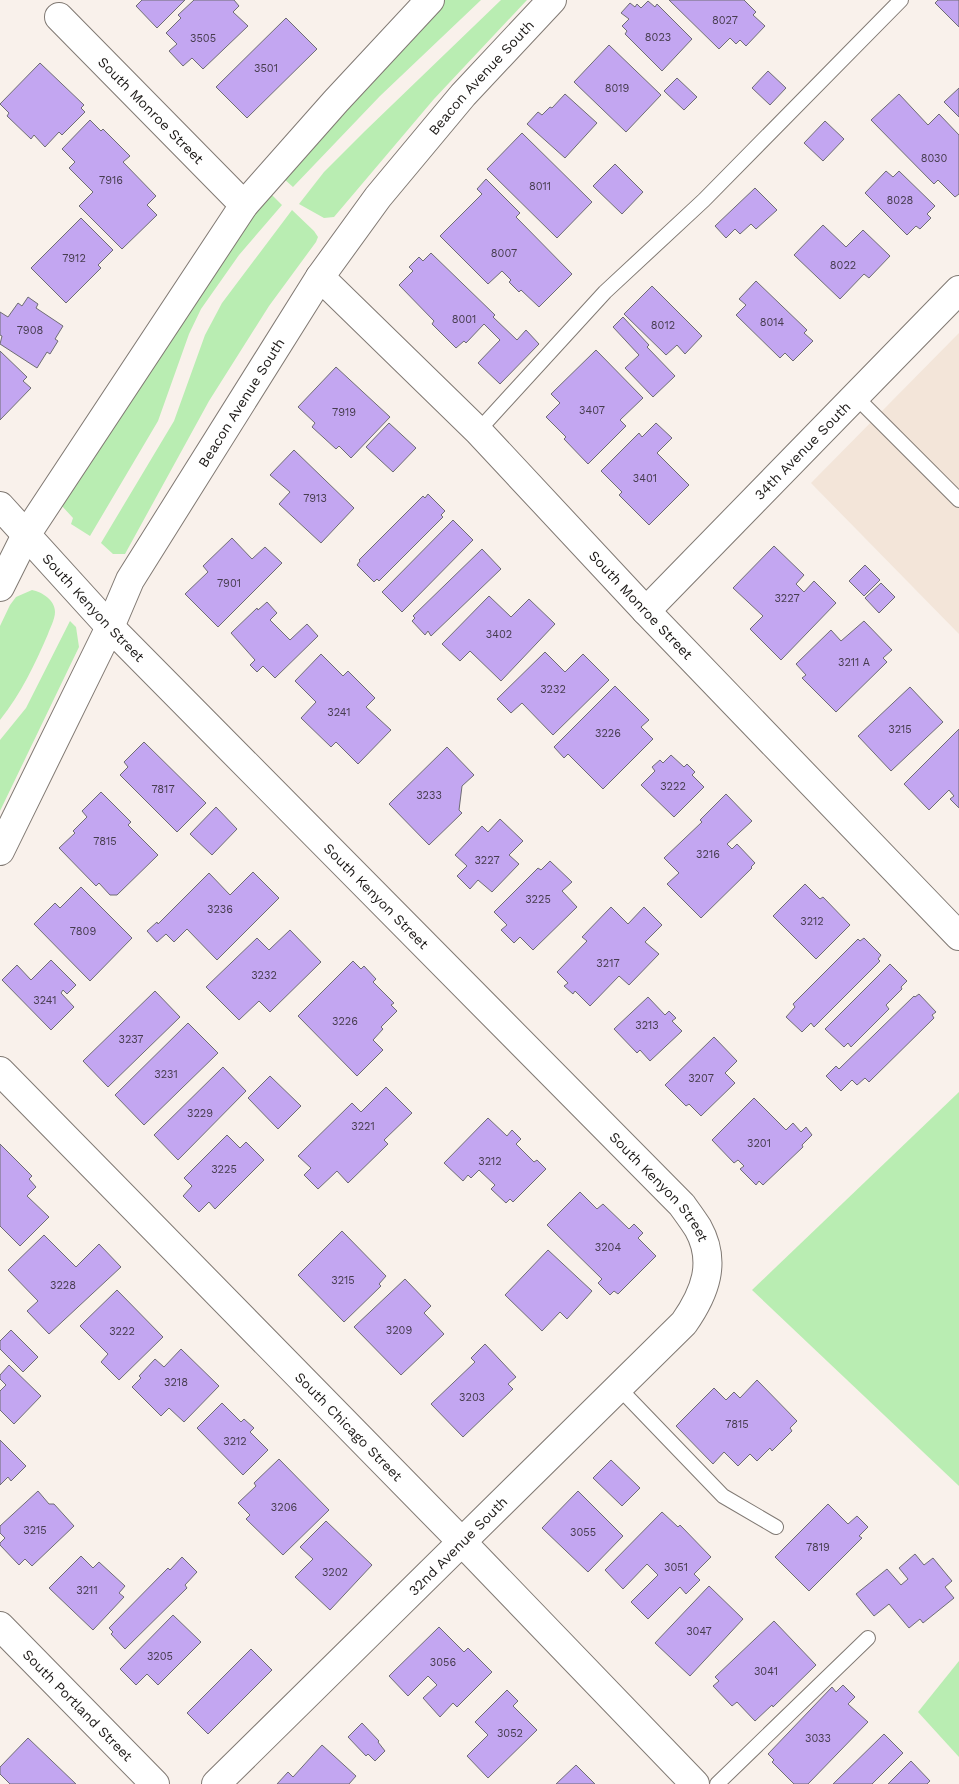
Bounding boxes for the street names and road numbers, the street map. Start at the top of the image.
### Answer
street label: Beacon Avenue South [425,17,537,138]
street label: South Monroe Street [95,54,207,167]
street label: Beacon Avenue South [195,335,288,470]
street label: 34th Avenue South [751,398,854,503]
street label: South Monroe Street [586,547,696,663]
street label: South Kenyon Street [39,550,148,665]
street label: South Kenyon Street [321,840,432,952]
street label: South Kenyon Street [606,1129,711,1244]
street label: South Chicago Street [292,1369,406,1484]
street label: 32nd Avenue South [405,1493,511,1599]
street label: South Portland Street [19,1646,136,1764]

